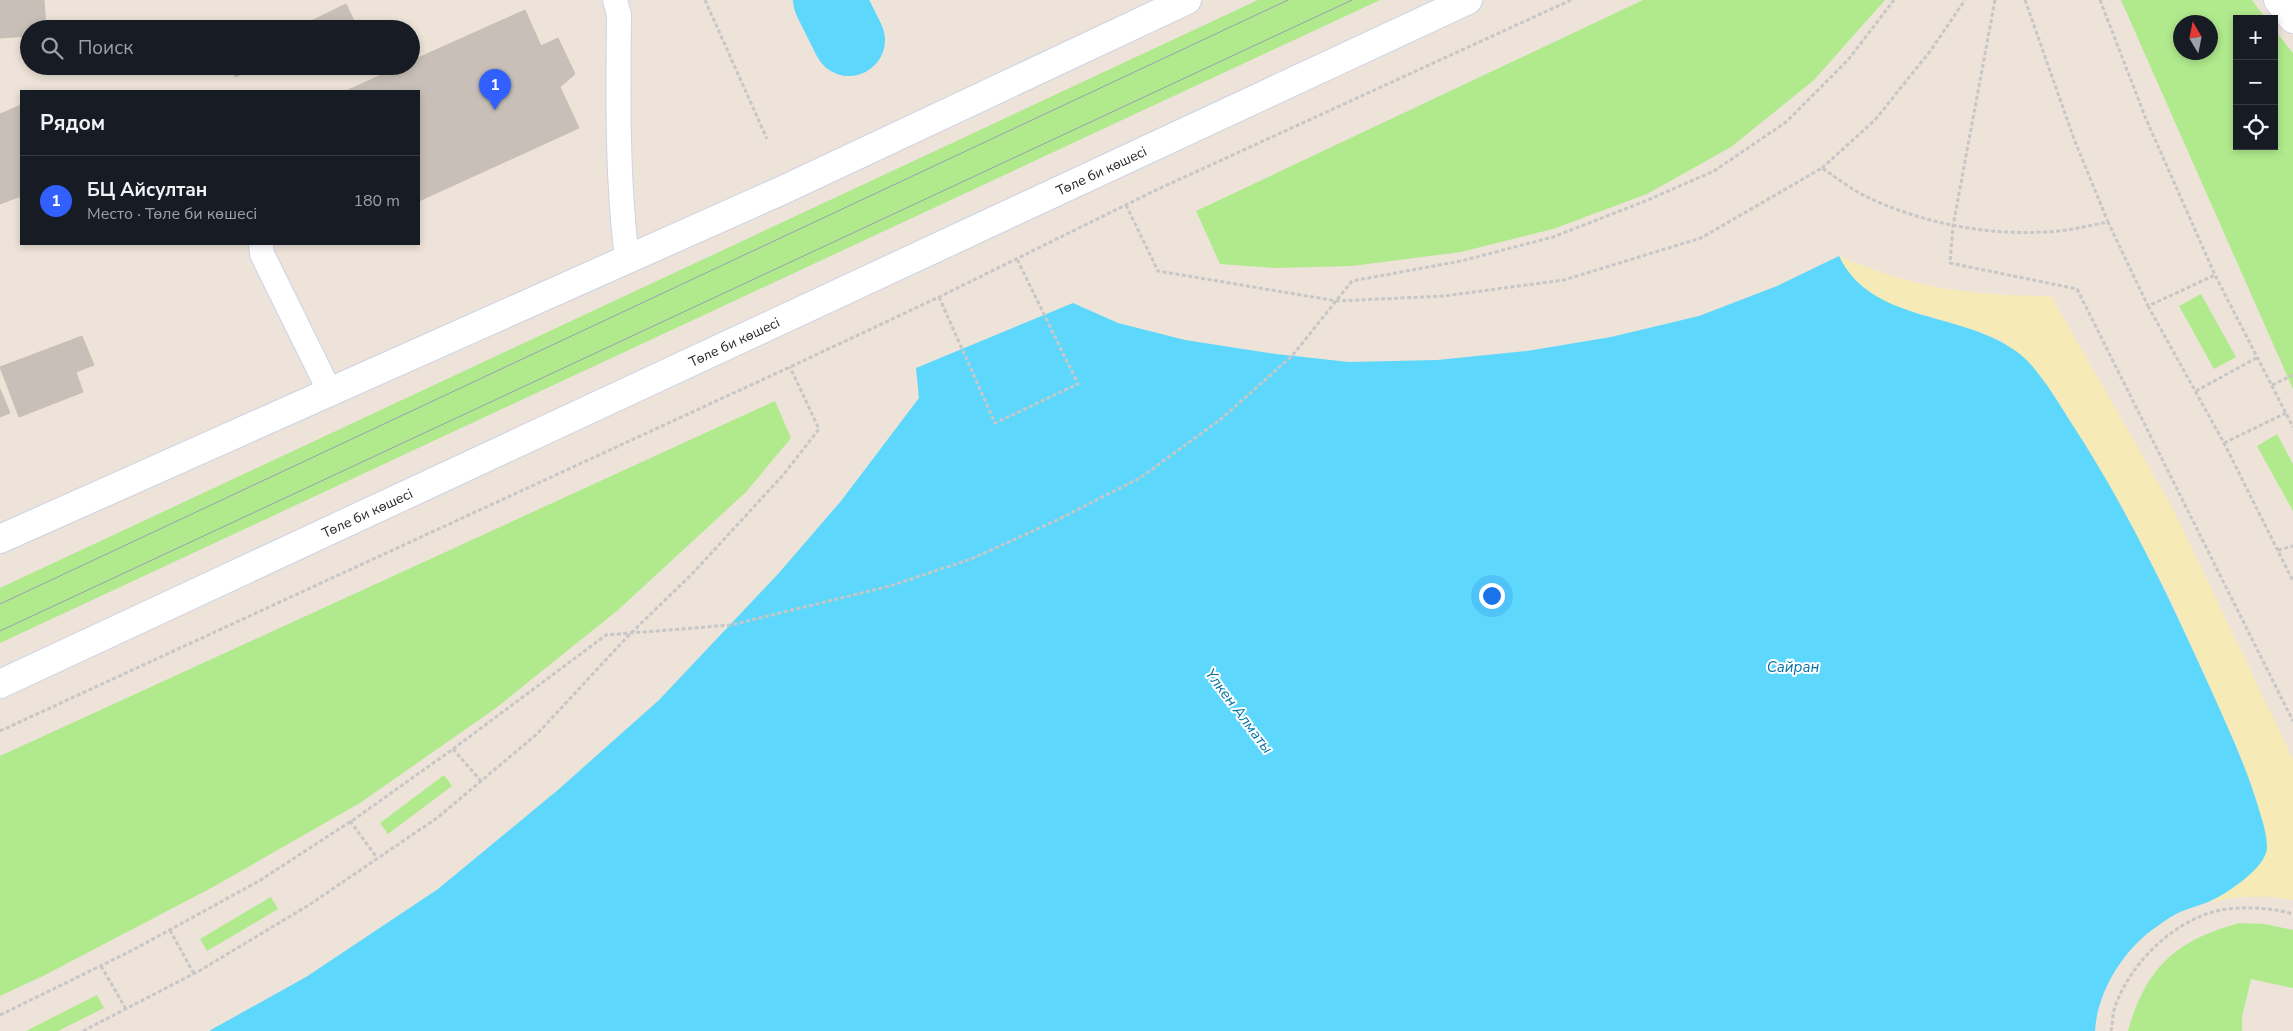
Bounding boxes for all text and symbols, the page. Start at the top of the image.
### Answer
north arrow [2173,15,2218,60]
map controls [2233,15,2278,150]
button: + [2233,15,2278,60]
search box [20,20,420,75]
icon: search [38,34,66,62]
text: Поиск [78,35,133,61]
button: − [2233,60,2278,105]
pin: 1 [479,69,511,110]
button: locate [2233,105,2278,150]
text: Рядом [40,109,105,137]
street label: Төле би көшесі [1053,142,1150,201]
text: БЦ Айсултан [87,177,207,203]
text: 1 [51,190,61,212]
text: 180 m [353,190,400,212]
text: Место · Төле би көшесі [87,203,257,225]
street label: Төле би көшесі [686,313,783,372]
street label: Төле би көшесі [319,484,416,543]
your location [1479,583,1505,609]
water label: Сайран [1767,657,1819,677]
water label: Үлкен Алматы [1201,665,1278,758]

